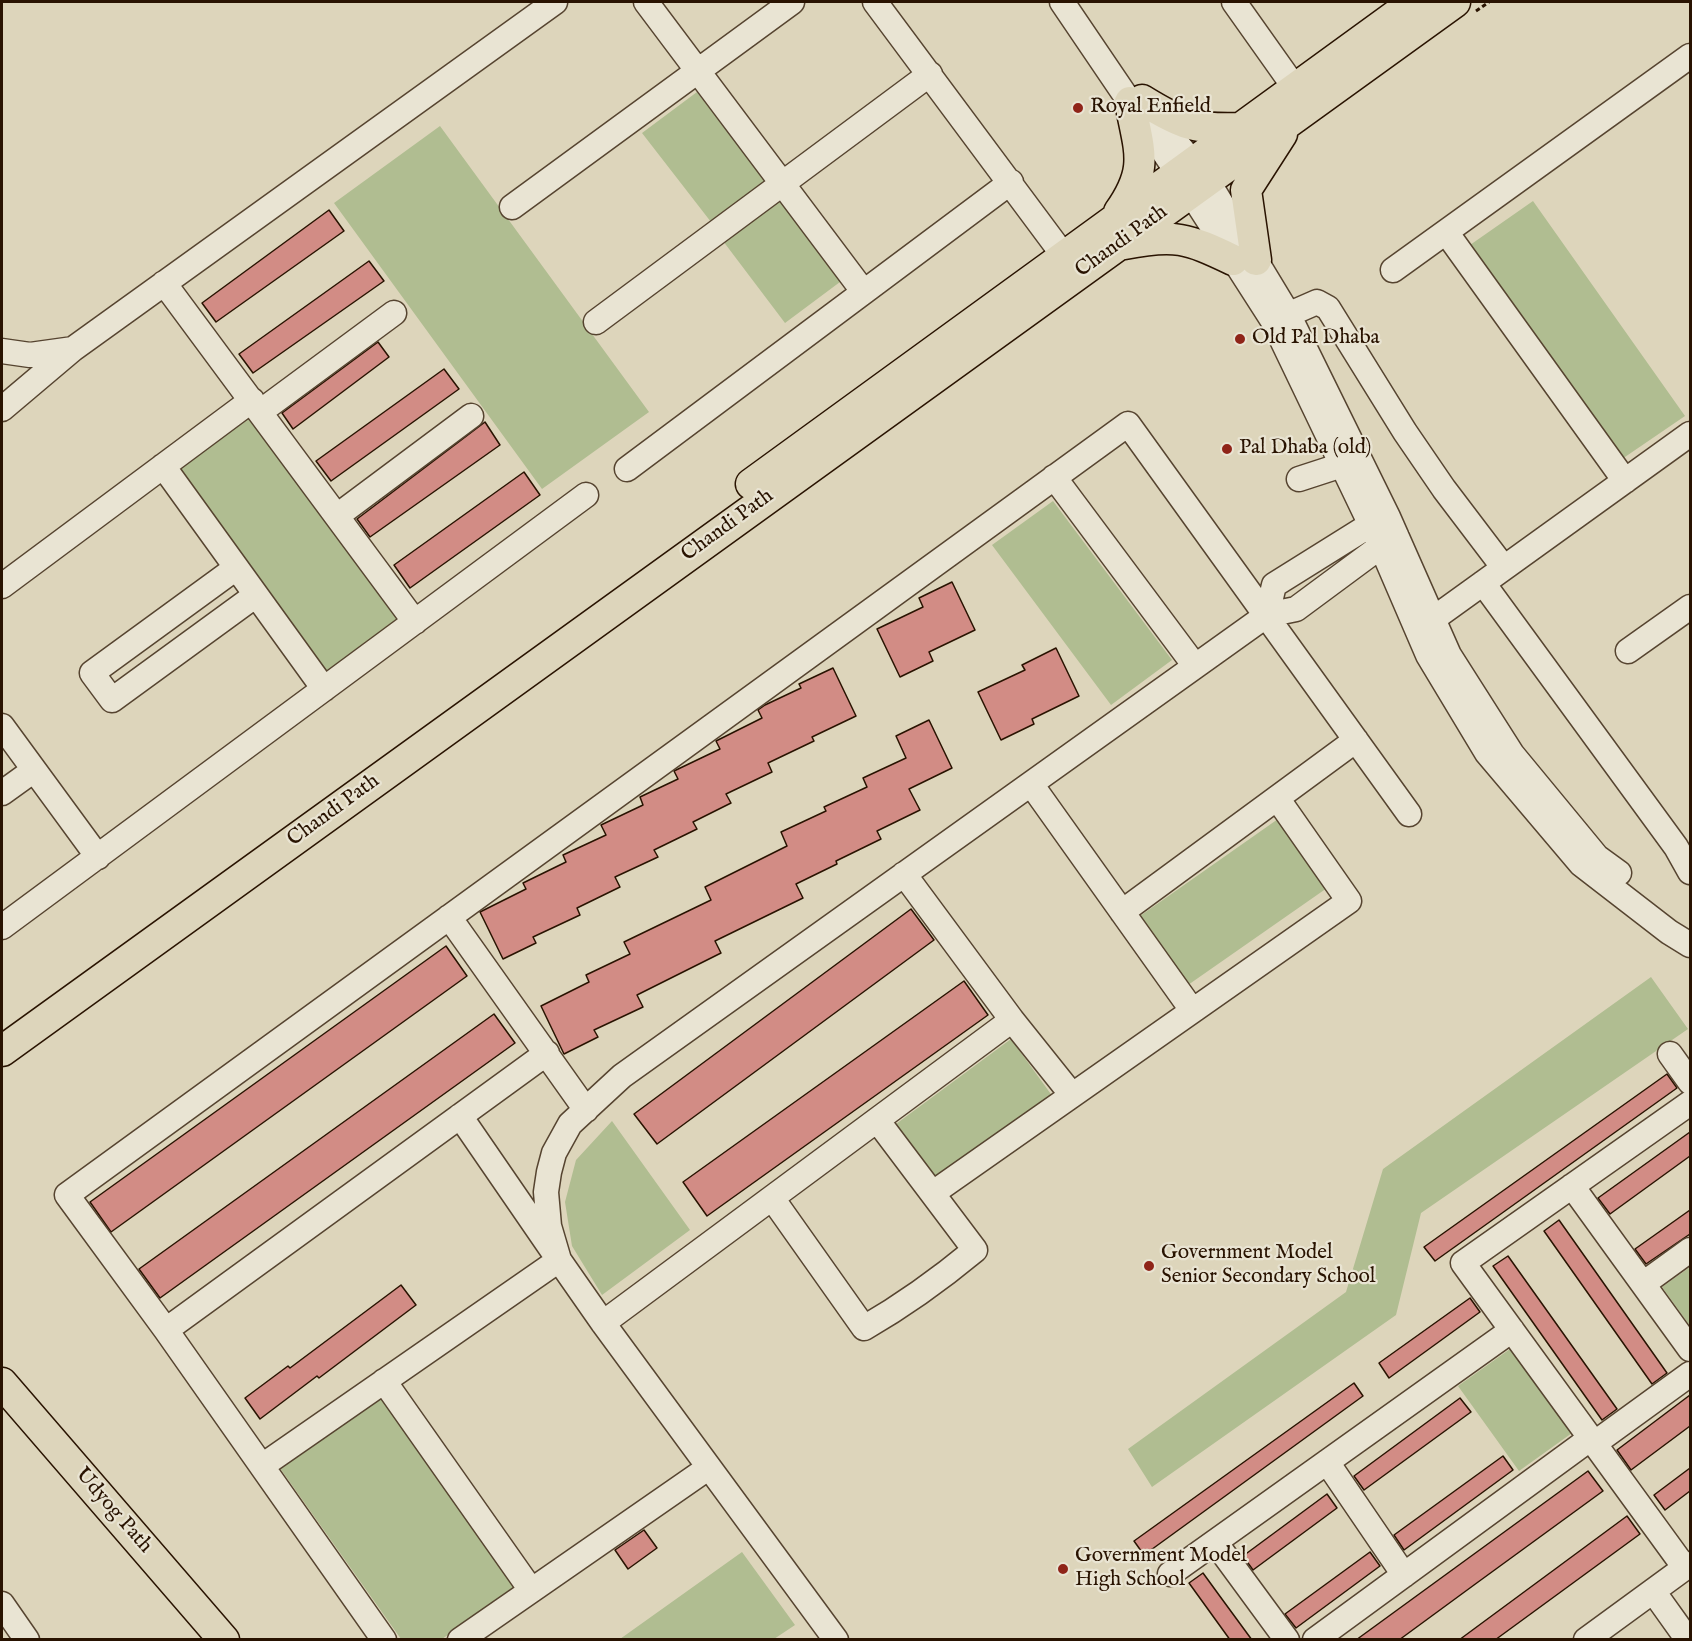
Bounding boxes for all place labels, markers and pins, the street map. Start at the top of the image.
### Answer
place label: Royal Enfield [1090,95,1211,121]
marker: Royal Enfield [1071,101,1085,115]
place label: Old Pal Dhaba [1252,326,1380,352]
marker: Old Pal Dhaba [1233,332,1247,346]
place label: Pal Dhaba (old) [1239,436,1371,462]
marker: Pal Dhaba (old) [1220,442,1234,456]
place label: Government Model Senior Secondary School [1161,1241,1376,1291]
marker: Government Model Senior Secondary School [1142,1259,1156,1273]
place label: Government Model High School [1075,1544,1247,1594]
marker: Government Model High School [1056,1562,1070,1576]

